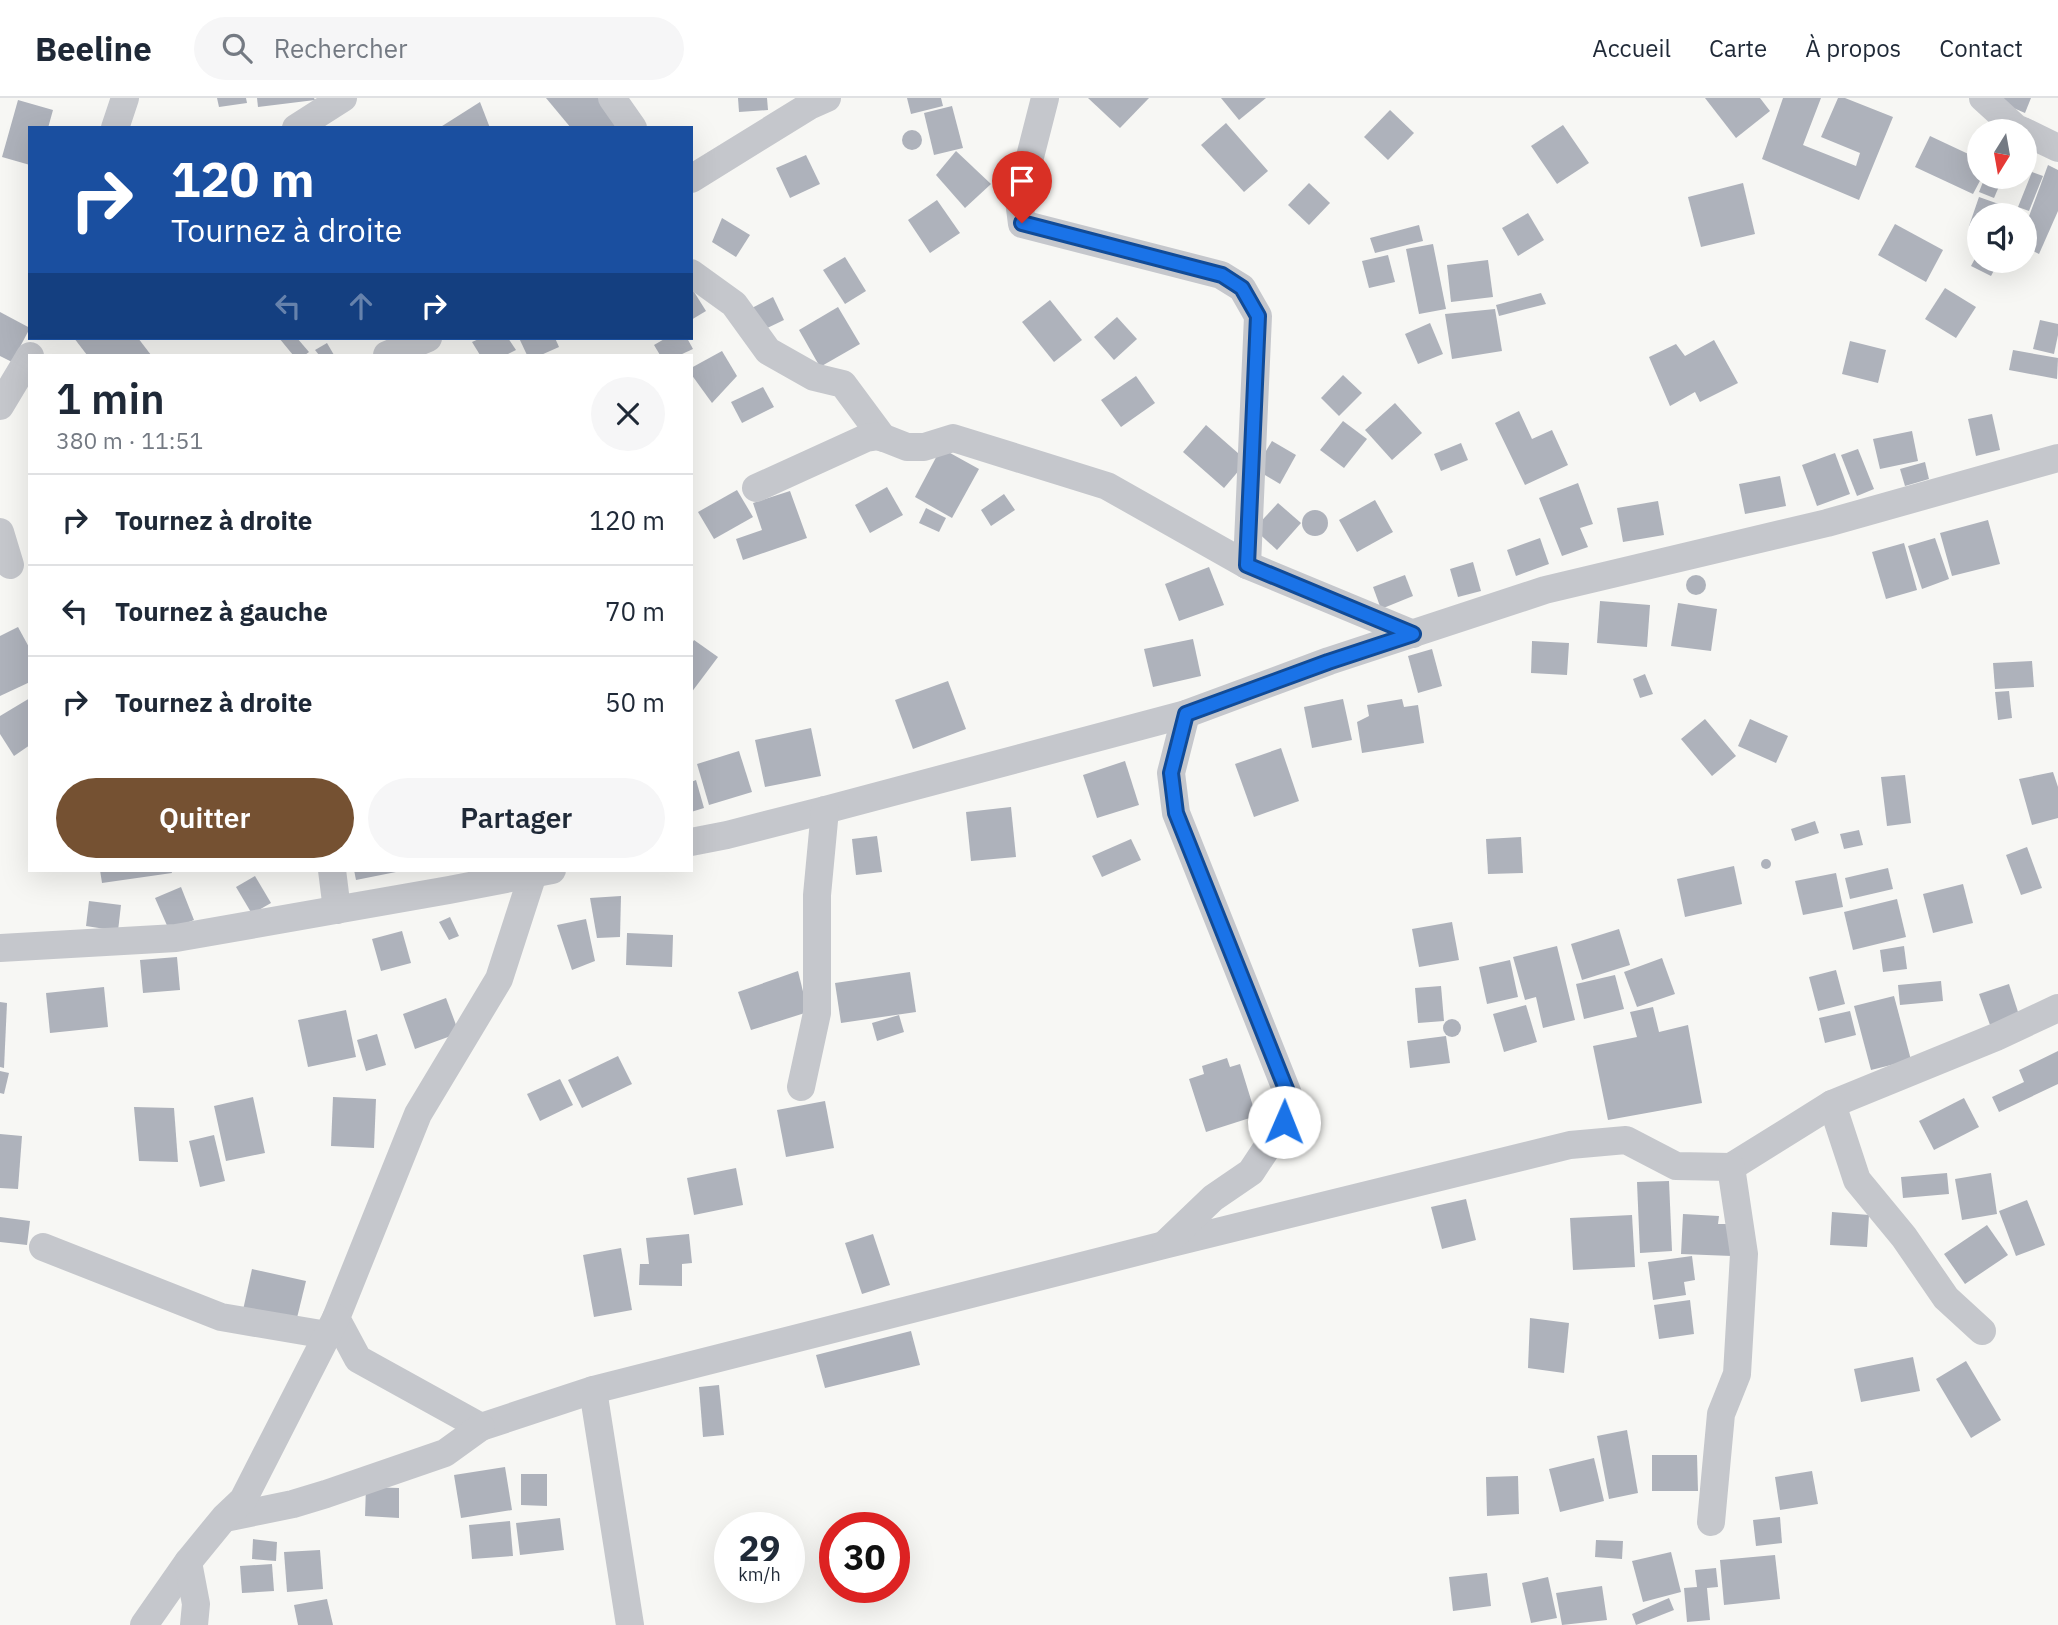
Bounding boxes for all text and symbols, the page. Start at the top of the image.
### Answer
search box [194,17,684,80]
text: Beeline [35,27,152,70]
icon: search [218,29,256,67]
text: Rechercher [274,31,407,65]
text: Accueil [1592,32,1671,64]
text: Carte [1709,32,1767,64]
text: À propos [1805,32,1901,64]
text: Contact [1939,32,2023,64]
north arrow [1967,119,2037,189]
map controls [1967,119,2037,273]
text: 120 m [171,147,315,210]
pin [992,151,1052,223]
icon: right [56,154,147,245]
icon: arrive [1003,162,1041,200]
button: sound [1967,203,2037,273]
text: Tournez à droite [171,209,402,251]
icon: left [269,287,307,325]
icon: ahead [342,287,380,325]
icon: right [415,287,453,325]
text: 1 min [56,371,165,426]
button: close [591,377,665,451]
text: 380 m · 11:51 [56,425,203,455]
icon: right [56,501,94,539]
text: Tournez à droite [115,503,312,537]
text: 120 m [589,503,665,537]
icon: left [56,592,94,630]
text: Tournez à gauche [115,594,328,628]
text: 70 m [605,594,665,628]
icon: right [56,683,94,721]
text: Tournez à droite [115,685,312,719]
text: 50 m [605,685,665,719]
button: Quitter [56,778,354,858]
button: Partager [368,778,665,858]
position arrow [1247,1085,1321,1159]
speed limit sign: 30 [819,1512,910,1603]
text: 29 [738,1525,781,1571]
text: km/h [738,1563,781,1586]

